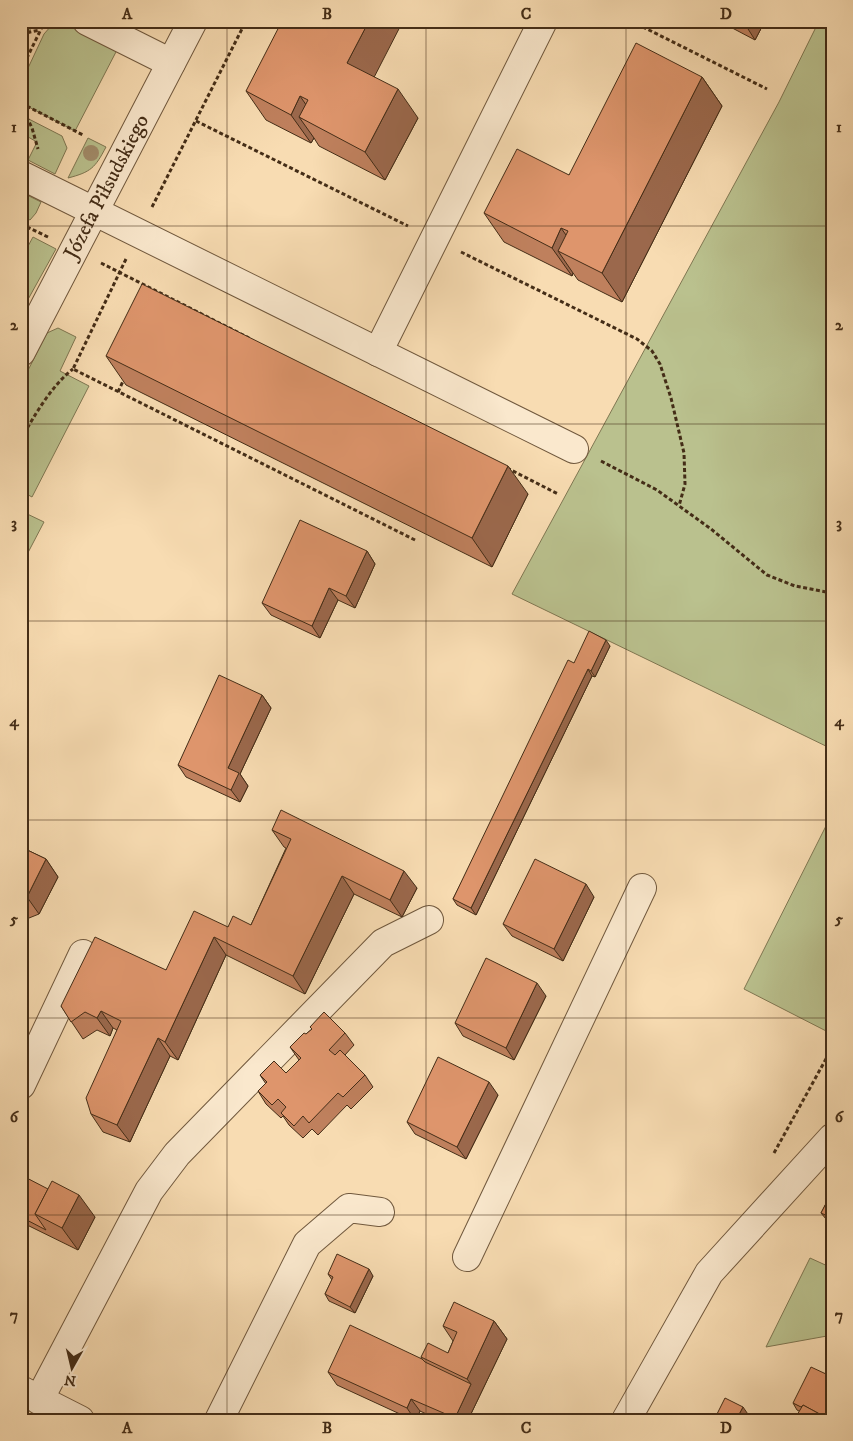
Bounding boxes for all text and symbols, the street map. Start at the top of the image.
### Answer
text: A [121,4,133,24]
text: B [322,4,332,24]
text: C [521,4,531,24]
text: D [720,4,732,24]
street label: Józefa Piłsudskiego [57,110,155,266]
text: 1 [11,117,17,137]
text: 1 [836,117,842,137]
text: 2 [10,315,19,335]
text: 2 [835,315,844,335]
text: 3 [11,513,17,533]
text: 3 [836,513,842,533]
text: 4 [8,711,19,731]
text: 4 [833,711,844,731]
text: 5 [9,909,18,929]
text: 5 [834,909,843,929]
text: 6 [10,1107,20,1127]
text: 6 [835,1107,845,1127]
text: 7 [10,1305,18,1325]
text: 7 [835,1305,843,1325]
north arrow [48,1344,98,1394]
text: N [63,1370,77,1390]
text: A [121,1418,133,1438]
text: B [322,1418,332,1438]
text: C [521,1418,531,1438]
text: D [720,1418,732,1438]

